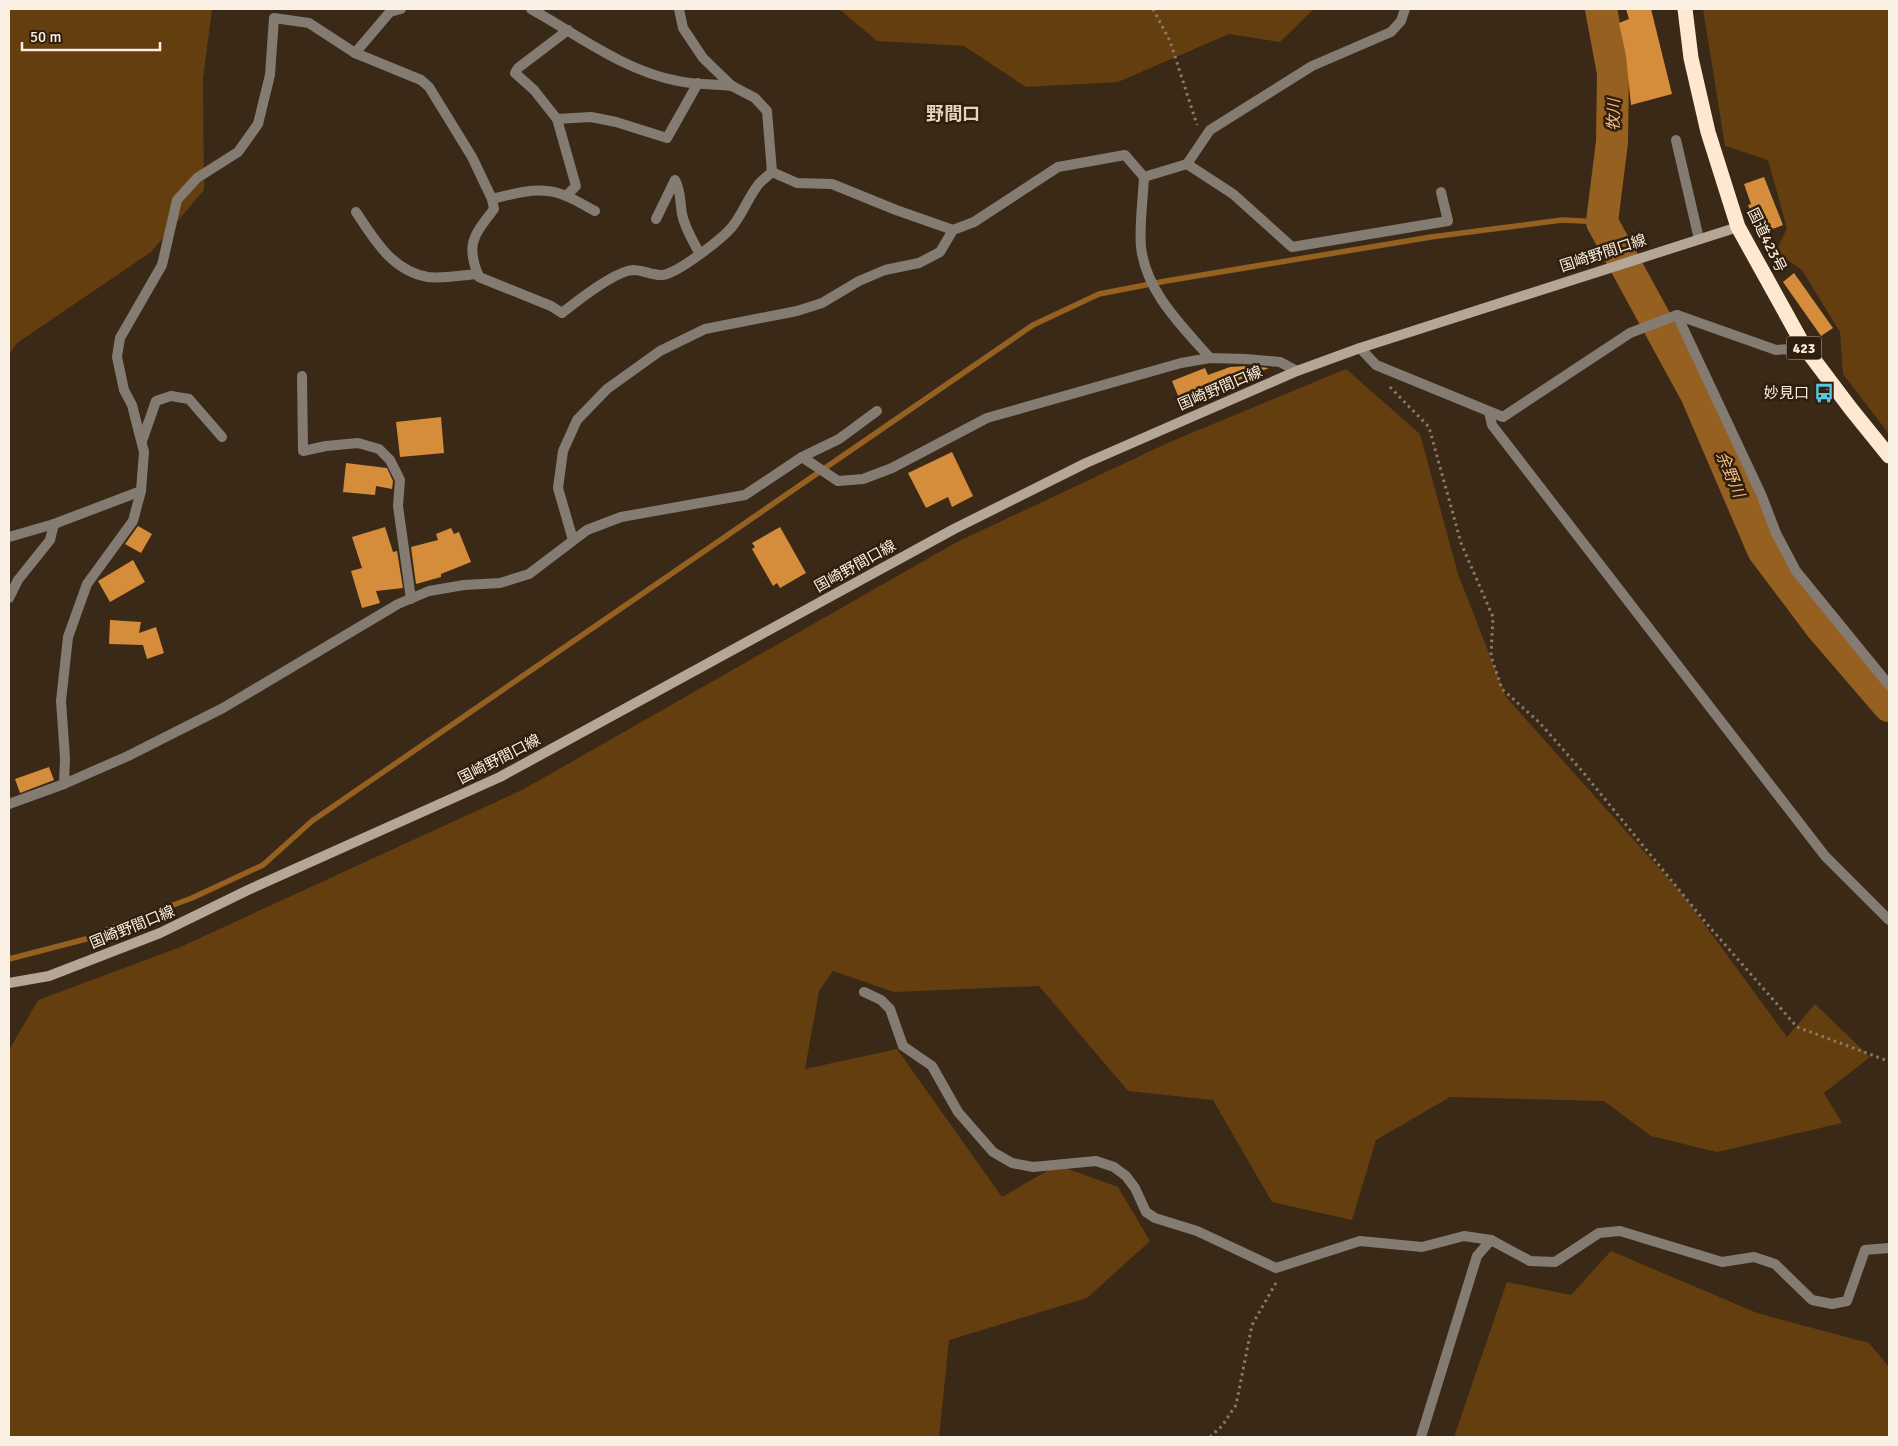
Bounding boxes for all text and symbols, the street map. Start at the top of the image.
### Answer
scale bar [22,20,160,52]
text: 50 m [30,28,61,46]
water label: 牧川 [1604,97,1624,131]
district label: 野間口 [926,103,980,125]
street label: 国道423号 [1744,205,1790,275]
street label: 国崎野間口線 [1557,231,1649,275]
road number: 423 [1786,336,1822,359]
street label: 国崎野間口線 [1175,362,1265,414]
bus stop icon: 妙見口 [1813,382,1835,404]
place label: 妙見口 [1764,384,1809,402]
water label: 余野川 [1711,448,1749,502]
street label: 国崎野間口線 [811,536,899,596]
street label: 国崎野間口線 [455,731,543,787]
street label: 国崎野間口線 [87,902,177,952]

